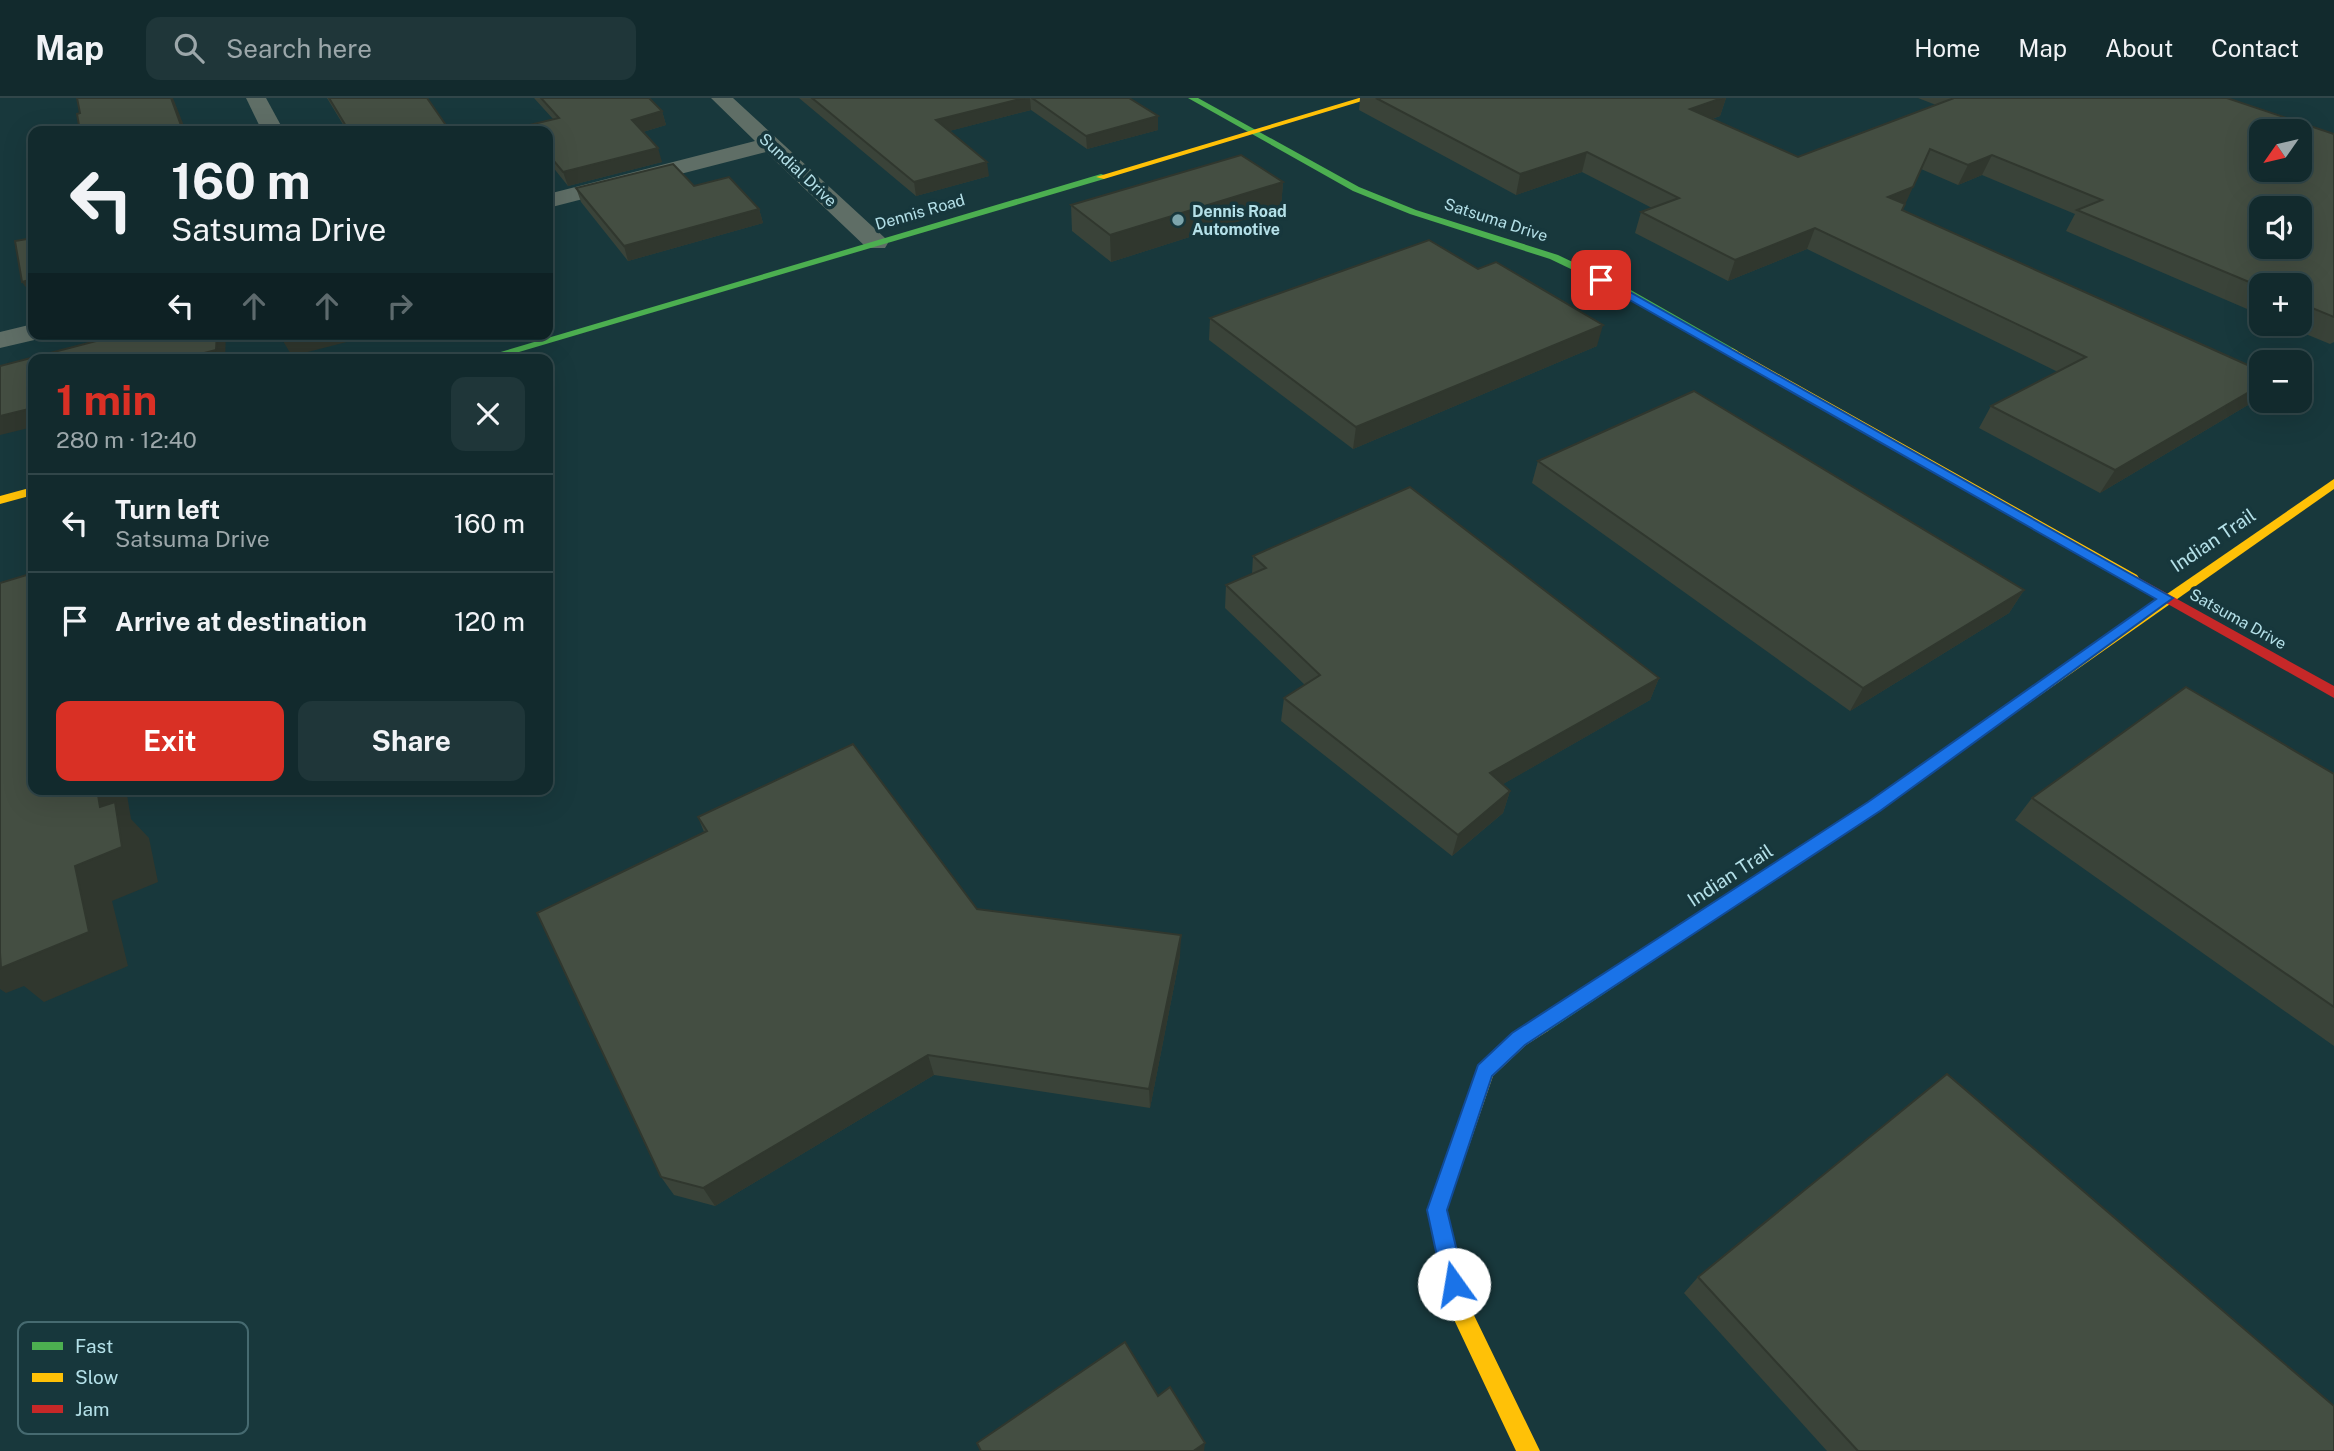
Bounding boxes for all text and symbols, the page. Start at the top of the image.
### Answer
search box [146,17,636,80]
text: Map [35,29,104,67]
icon: search [170,29,208,67]
text: Search here [226,33,372,64]
text: Home [1914,34,1980,62]
text: Map [2018,34,2067,62]
text: About [2105,34,2173,62]
text: Contact [2211,34,2299,62]
north arrow [2249,119,2312,182]
map controls [2249,119,2312,413]
street label: Sundial Drive [755,129,841,211]
text: 160 m [171,152,311,210]
icon: left [56,154,147,245]
street label: Dennis Road [873,190,967,234]
street label: Satsuma Drive [1442,194,1550,246]
button: sound [2249,196,2312,259]
place label: Dennis Road Automotive [1192,202,1287,239]
text: Satsuma Drive [171,211,386,248]
marker: Dennis Road Automotive [1170,212,1186,228]
pin [1571,250,1631,310]
icon: arrive [1582,261,1620,299]
button: + [2249,273,2312,336]
icon: left [162,287,200,325]
icon: ahead [235,287,273,325]
icon: ahead [308,287,346,325]
icon: right [381,287,419,325]
button: − [2249,350,2312,413]
text: 1 min [56,375,157,424]
button: close [451,377,525,451]
text: 280 m · 12:40 [56,426,197,453]
text: Turn left [115,494,220,525]
icon: left [56,504,94,542]
street label: Indian Trail [2166,504,2260,576]
text: 160 m [454,508,525,539]
text: Satsuma Drive [115,525,270,552]
street label: Satsuma Drive [2186,585,2290,653]
icon: arrive [56,602,94,640]
text: Arrive at destination [115,606,367,637]
text: 120 m [454,606,525,637]
button: Exit [56,701,284,781]
button: Share [298,701,525,781]
street label: Indian Trail [1683,839,1777,911]
position arrow [1417,1247,1491,1321]
legend [18,1322,248,1434]
text: Fast [75,1335,113,1357]
text: Slow [75,1366,119,1388]
text: Jam [75,1398,109,1420]

